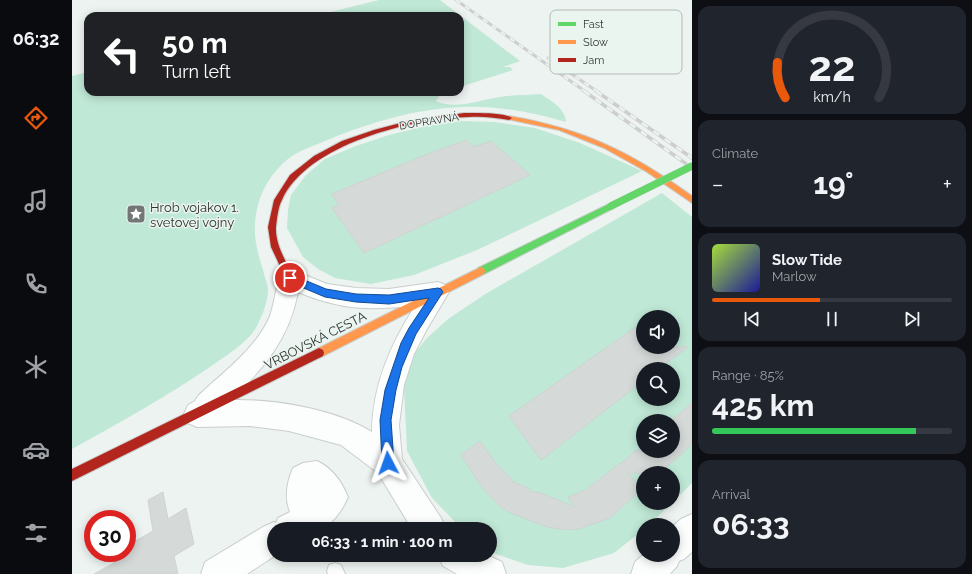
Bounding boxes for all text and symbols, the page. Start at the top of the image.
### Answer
legend [550,10,682,74]
text: Fast [583,18,604,31]
text: 50 m [162,27,228,60]
text: 06:32 [13,28,59,49]
icon: left [96,28,148,80]
text: Slow [583,36,608,49]
text: 22 [809,42,855,91]
text: Jam [583,54,604,67]
text: Turn left [162,61,231,82]
text: km/h [813,88,851,104]
icon: directions [22,104,50,132]
street label: DOPRAVNÁ [398,109,460,133]
text: Climate [712,146,758,161]
text: 19° [813,166,853,201]
text: − [712,171,724,197]
text: + [943,171,952,197]
icon: music [22,187,50,215]
place label: Hrob vojakov 1. svetovej vojny [150,200,239,230]
place icon: Hrob vojakov 1. svetovej vojny [125,203,147,225]
text: Slow Tide [772,251,842,269]
pin [273,261,307,295]
icon: arrive [279,267,301,289]
text: Marlow [772,269,817,284]
icon: phone [22,270,50,298]
street label: VRBOVSKÁ CESTA [262,308,369,373]
icon: previous [741,308,763,330]
icon: pause [821,308,843,330]
icon: next [901,308,923,330]
map controls [636,310,680,562]
button: sound [636,310,680,354]
icon: climate [22,353,50,381]
button: search [636,362,680,406]
text: Range · 85% [712,368,784,383]
text: 425 km [712,388,815,423]
button: layers [636,414,680,458]
icon: car [22,436,50,464]
position arrow [367,442,409,484]
button: + [636,466,680,510]
text: Arrival [712,487,750,502]
text: 06:33 [712,507,790,542]
speed limit sign: 30 [84,510,136,562]
button: − [636,518,680,562]
icon: filters [22,519,50,547]
text: 06:33 · 1 min · 100 m [311,533,453,551]

